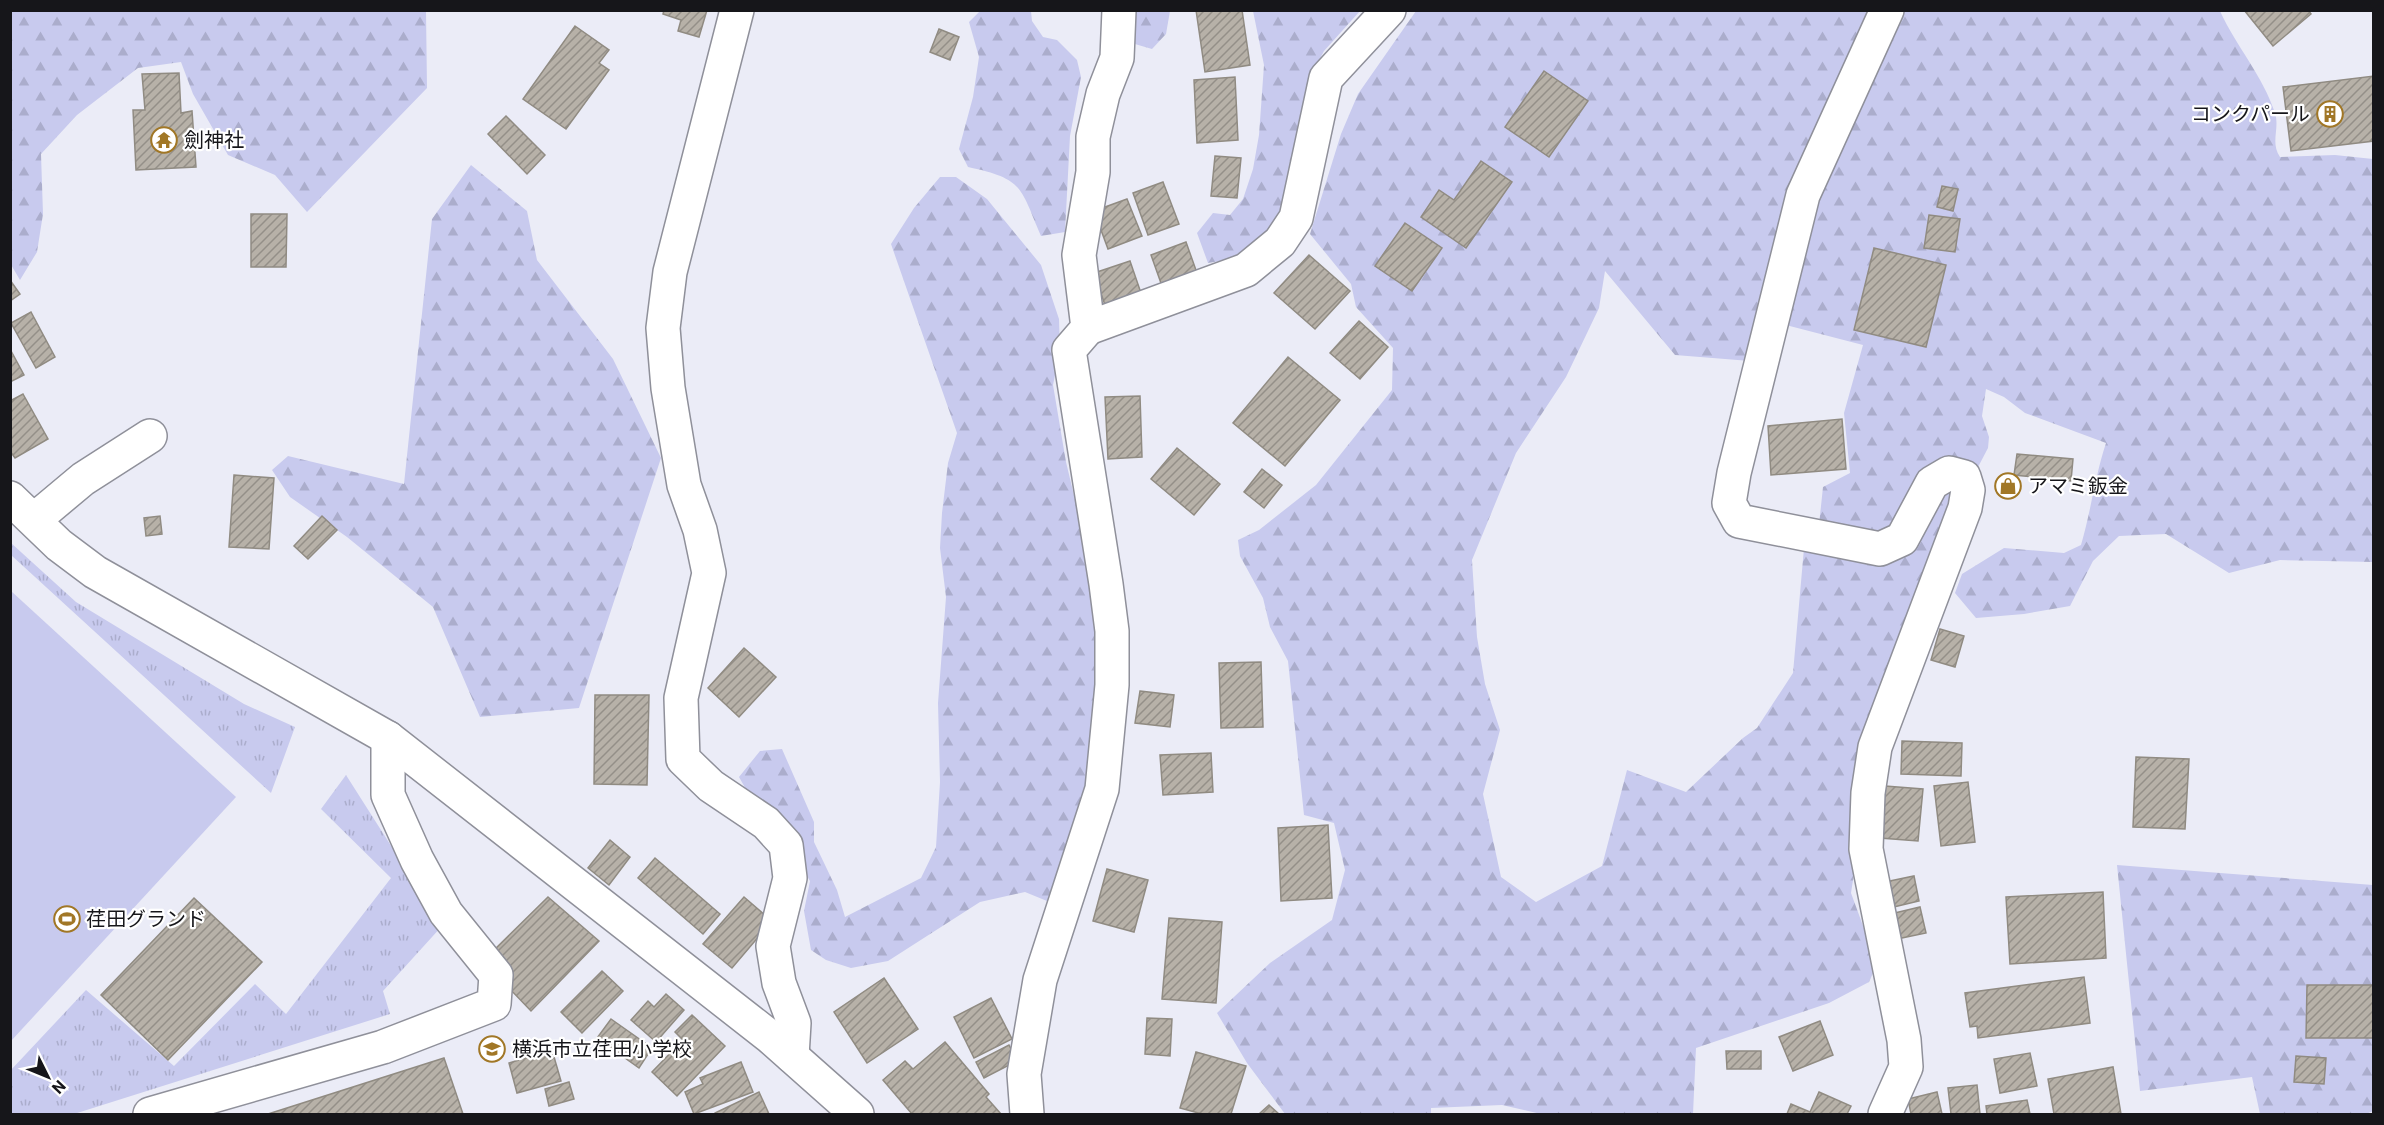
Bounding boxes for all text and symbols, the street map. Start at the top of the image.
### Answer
building icon: コンクパール [2315,99,2345,129]
place label: コンクパール [2191,102,2310,126]
temple icon: 劍神社 [149,125,179,155]
place label: 劍神社 [184,128,244,152]
shop icon: アマミ鈑金 [1993,471,2023,501]
place label: アマミ鈑金 [2028,474,2128,498]
sports icon: 荏田グランド [52,904,82,934]
place label: 荏田グランド [86,907,206,931]
school or university icon: 横浜市立荏田小学校 [477,1034,507,1064]
place label: 横浜市立荏田小学校 [512,1037,692,1061]
north arrow [18,1047,78,1107]
text: N [48,1076,69,1097]

